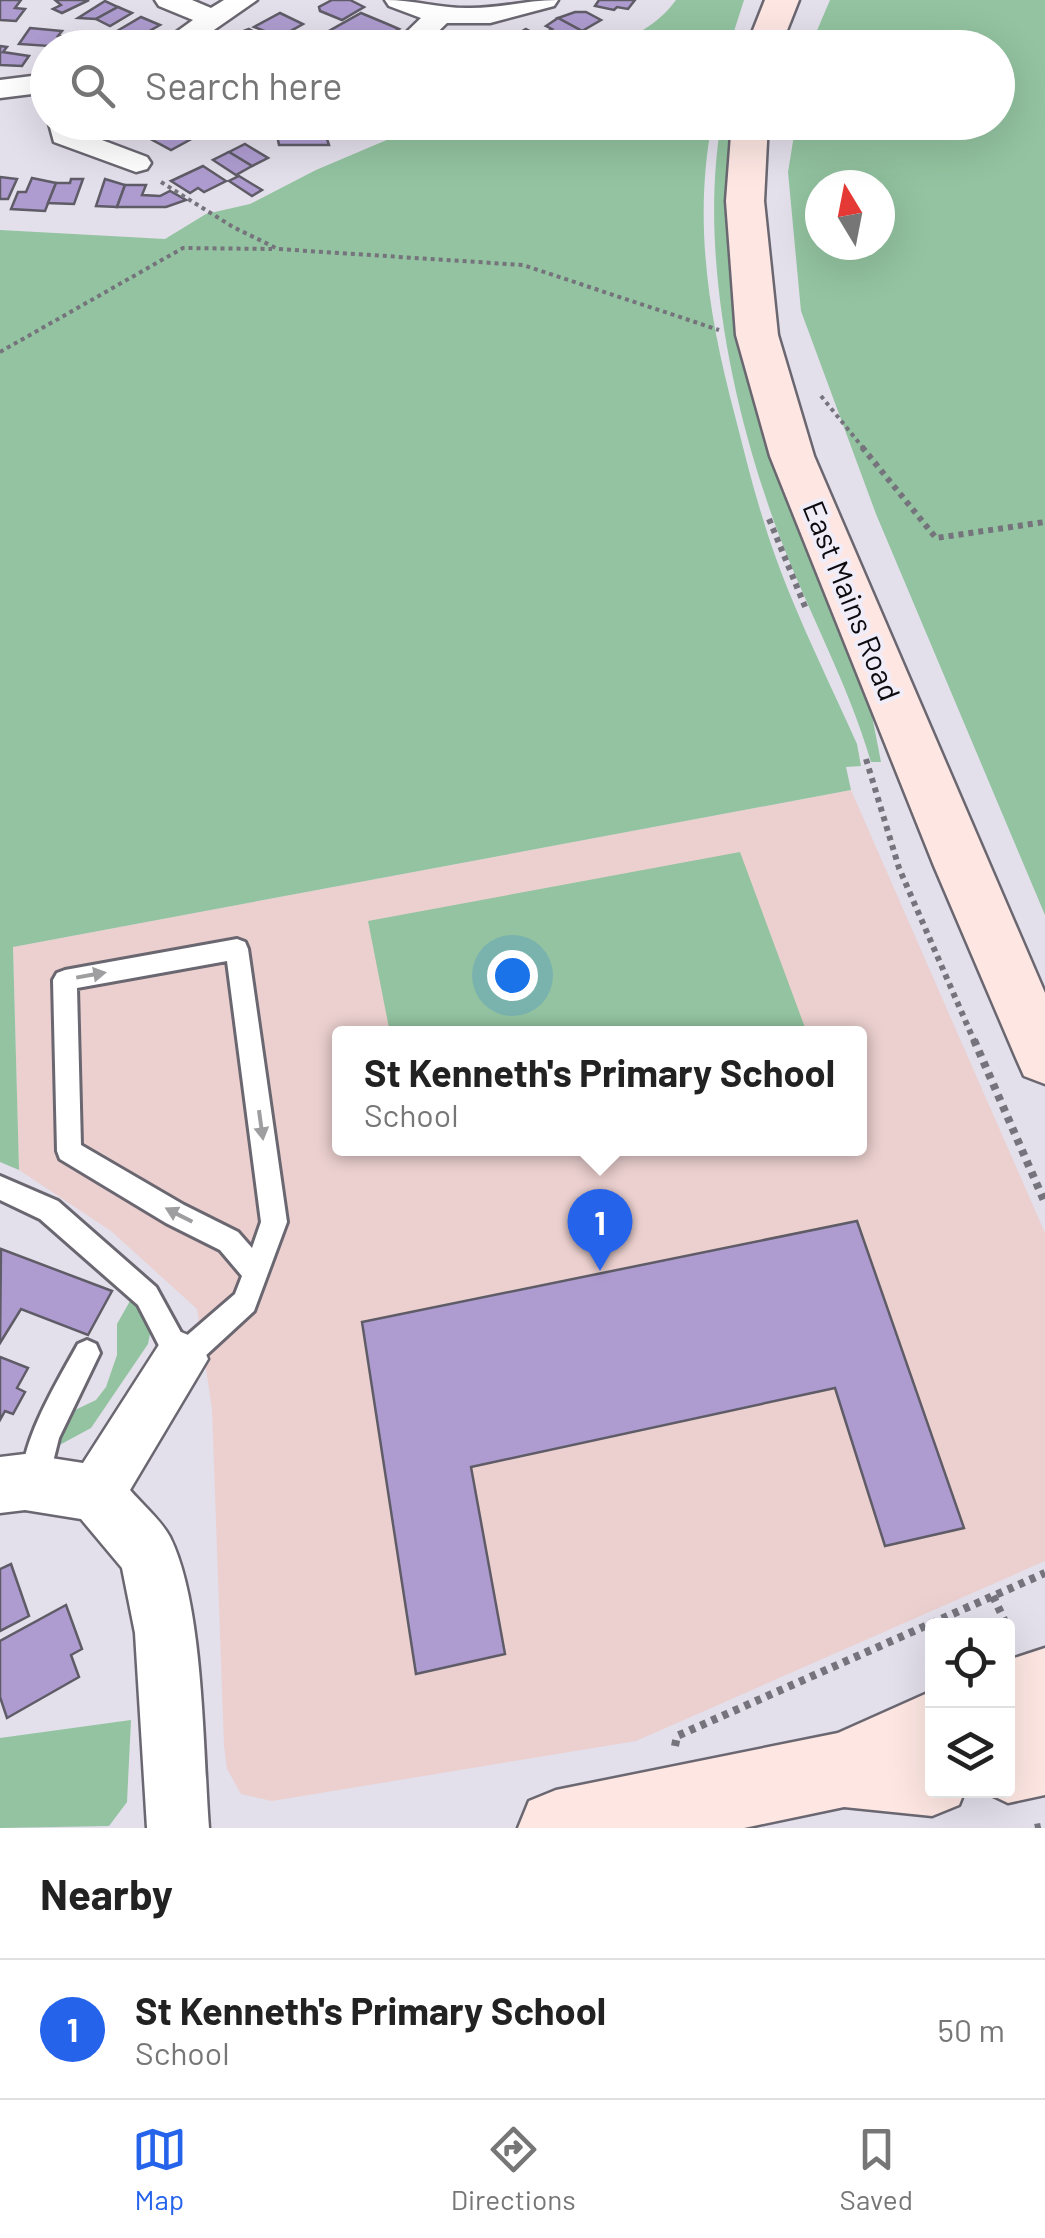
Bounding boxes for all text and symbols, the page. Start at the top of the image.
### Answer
search box [30,30,1015,140]
icon: search [65,58,120,113]
text: Search here [145,62,343,108]
north arrow [805,170,895,260]
street label: East Mains Road [796,495,909,705]
your location [487,950,538,1001]
one-way arrow [76,967,107,983]
popup [332,1026,867,1156]
text: St Kenneth's Primary School [364,1049,835,1095]
text: School [364,1095,459,1133]
one-way arrow [253,1110,269,1141]
pin: 1 [568,1188,632,1271]
one-way arrow [165,1207,194,1224]
map controls [925,1618,1015,1798]
button: locate [925,1618,1015,1708]
button: layers [925,1708,1015,1798]
text: Nearby [40,1868,173,1918]
text: St Kenneth's Primary School [135,1987,606,2033]
text: 1 [67,2010,78,2048]
text: 50 m [938,2010,1005,2048]
text: School [135,2033,230,2071]
tab: Map [132,2122,187,2216]
tab: Directions [451,2122,576,2216]
tab: Saved [840,2122,913,2216]

